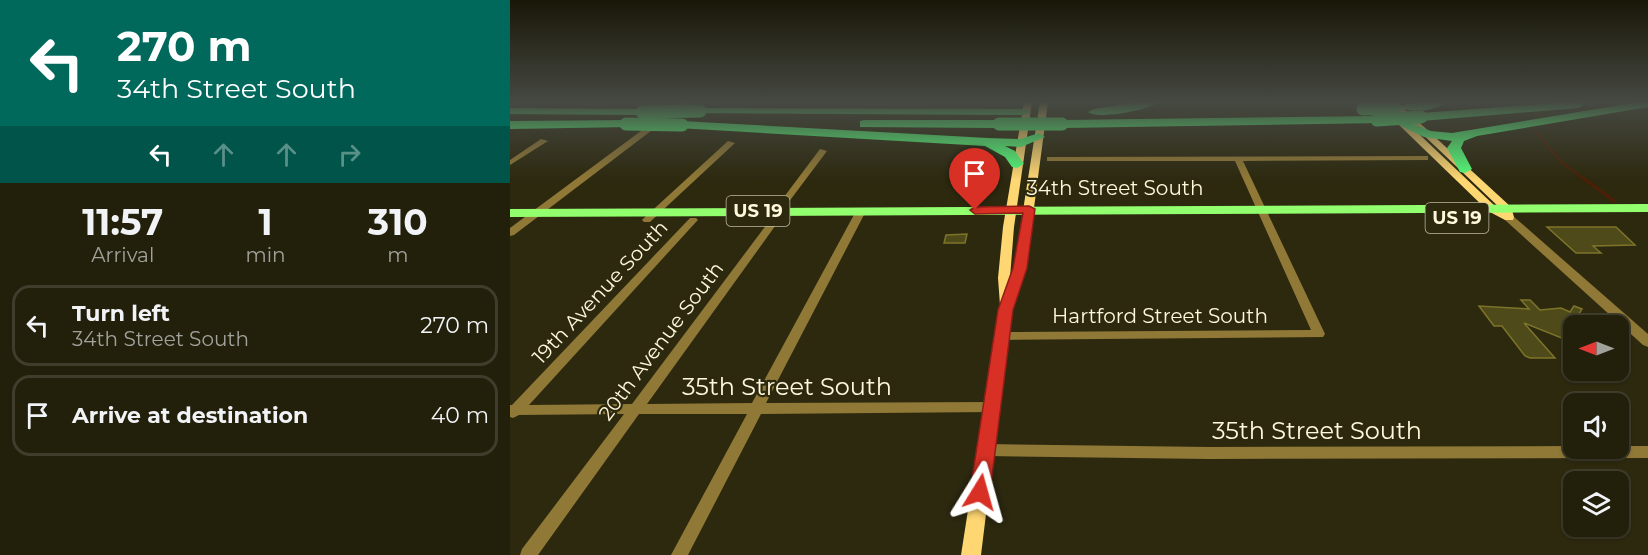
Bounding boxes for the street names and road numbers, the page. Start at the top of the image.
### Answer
street label: 34th Street South [1026,176,1204,200]
road number: US 19 [726,196,790,226]
road number: US 19 [1426,203,1488,233]
street label: 19th Avenue South [527,215,673,369]
street label: 20th Avenue South [594,257,728,425]
street label: Hartford Street South [1052,304,1268,328]
street label: 35th Street South [682,372,892,401]
street label: 35th Street South [1212,416,1422,445]

